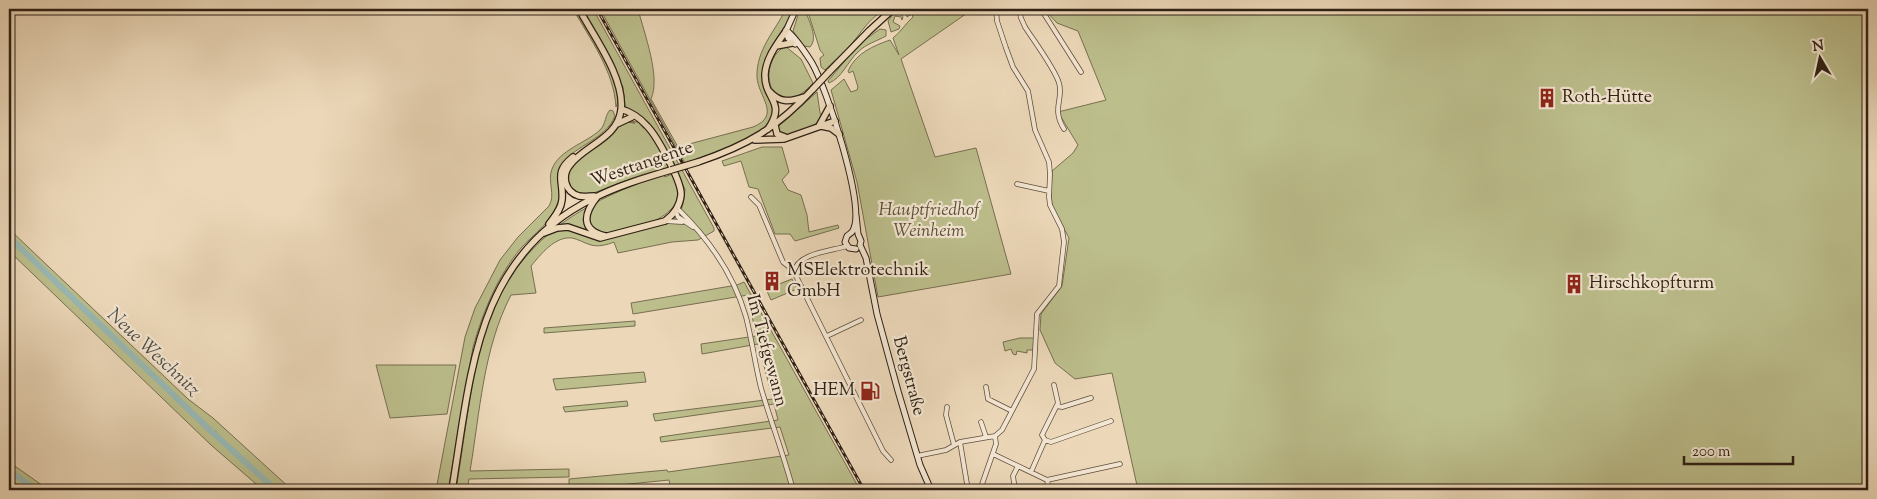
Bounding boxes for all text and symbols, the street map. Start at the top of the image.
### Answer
north arrow [1794,32,1844,82]
text: N [1811,36,1825,58]
place label: Roth-Hütte [1562,85,1652,111]
building icon: Roth-Hütte [1536,87,1558,109]
street label: Westtangente [587,135,697,195]
park label: Hauptfriedhof Weinheim [879,198,981,245]
place label: MSElektrotechnik GmbH [787,258,929,305]
building icon: MSElektrotechnik GmbH [761,270,783,292]
place label: Hirschkopfturm [1589,271,1714,297]
building icon: Hirschkopfturm [1563,273,1585,295]
street label: Im Tiefgewann [738,292,794,410]
water label: Neue Weschnitz [100,303,206,404]
street label: Bergstraße [885,333,931,419]
place label: HEM [813,378,855,404]
fuel station icon: HEM [859,380,881,402]
scale bar [1684,434,1793,466]
text: 200 m [1692,442,1731,463]

